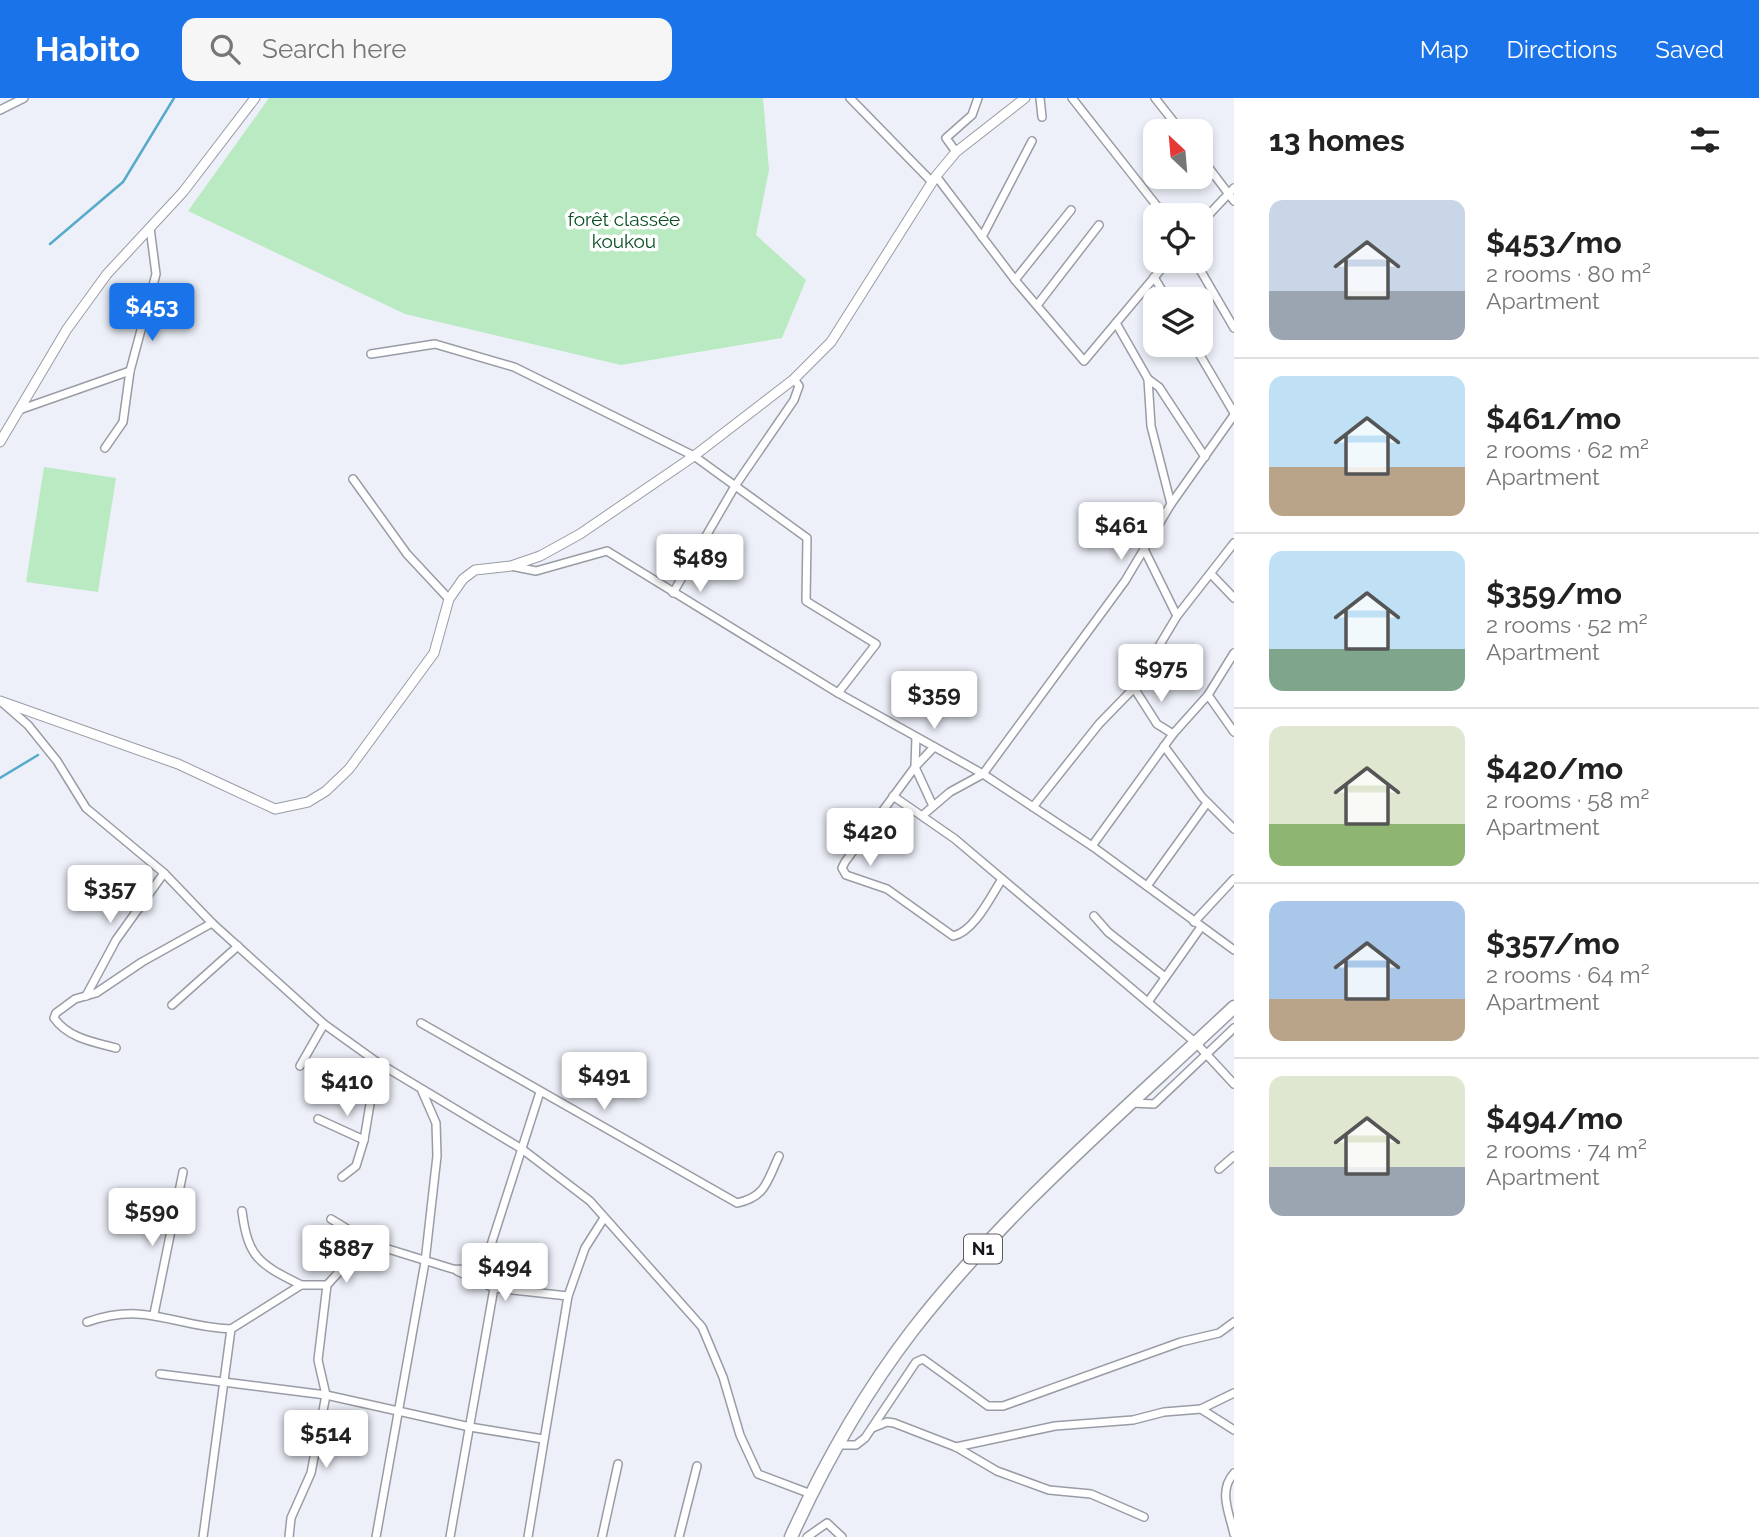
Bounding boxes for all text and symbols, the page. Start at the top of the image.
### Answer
search box [182,18,672,81]
text: Habito [35,30,140,69]
icon: search [206,30,244,68]
text: Search here [262,34,406,64]
text: Map [1420,35,1469,64]
text: Directions [1507,35,1617,64]
text: Saved [1655,35,1724,64]
north arrow [1143,119,1213,189]
map controls [1143,119,1213,357]
icon: filters [1686,121,1724,159]
text: 13 homes [1269,123,1405,158]
button: locate [1143,203,1213,273]
park label: forêt classée koukou [568,208,680,252]
text: $453/mo [1486,225,1622,260]
icon: home [1325,228,1409,312]
text: 2 rooms · 80 m² [1486,260,1651,287]
pin: $453 [111,284,193,343]
button: layers [1143,287,1213,357]
text: Apartment [1486,287,1600,314]
text: $453 [125,292,179,319]
text: $461/mo [1486,401,1621,436]
icon: home [1325,404,1409,488]
text: 2 rooms · 62 m² [1486,436,1649,463]
text: Apartment [1486,463,1600,490]
pin: $461 [1080,503,1162,562]
text: $461 [1094,511,1148,538]
pin: $489 [659,534,741,594]
text: $489 [672,543,728,570]
text: $359/mo [1486,576,1622,611]
icon: home [1325,579,1409,663]
text: 2 rooms · 52 m² [1486,611,1648,638]
text: Apartment [1486,638,1600,665]
pin: $975 [1120,644,1202,704]
text: $975 [1134,653,1188,680]
pin: $359 [893,672,975,731]
text: $359 [907,680,961,707]
text: $420/mo [1486,751,1623,786]
icon: home [1325,754,1409,838]
text: 2 rooms · 58 m² [1486,786,1649,813]
pin: $420 [829,808,911,868]
text: Apartment [1486,813,1600,840]
text: $420 [843,817,897,844]
pin: $357 [69,866,151,925]
text: $357 [84,874,136,901]
text: $357/mo [1486,926,1620,961]
icon: home [1325,929,1409,1013]
text: 2 rooms · 64 m² [1486,961,1650,988]
text: Apartment [1486,988,1600,1015]
pin: $491 [563,1052,645,1112]
pin: $410 [306,1058,388,1118]
text: $491 [578,1061,630,1088]
text: $410 [320,1067,374,1094]
text: $494/mo [1486,1101,1623,1136]
icon: home [1325,1104,1409,1188]
text: 2 rooms · 74 m² [1486,1136,1647,1163]
text: Apartment [1486,1163,1600,1190]
pin: $590 [111,1188,193,1248]
text: $590 [125,1197,180,1224]
pin: $887 [305,1226,387,1285]
text: $887 [318,1234,374,1261]
road number: N1 [964,1234,1002,1264]
pin: $494 [464,1244,546,1303]
text: $494 [478,1252,532,1279]
pin: $514 [285,1410,367,1470]
text: $514 [300,1419,352,1446]

